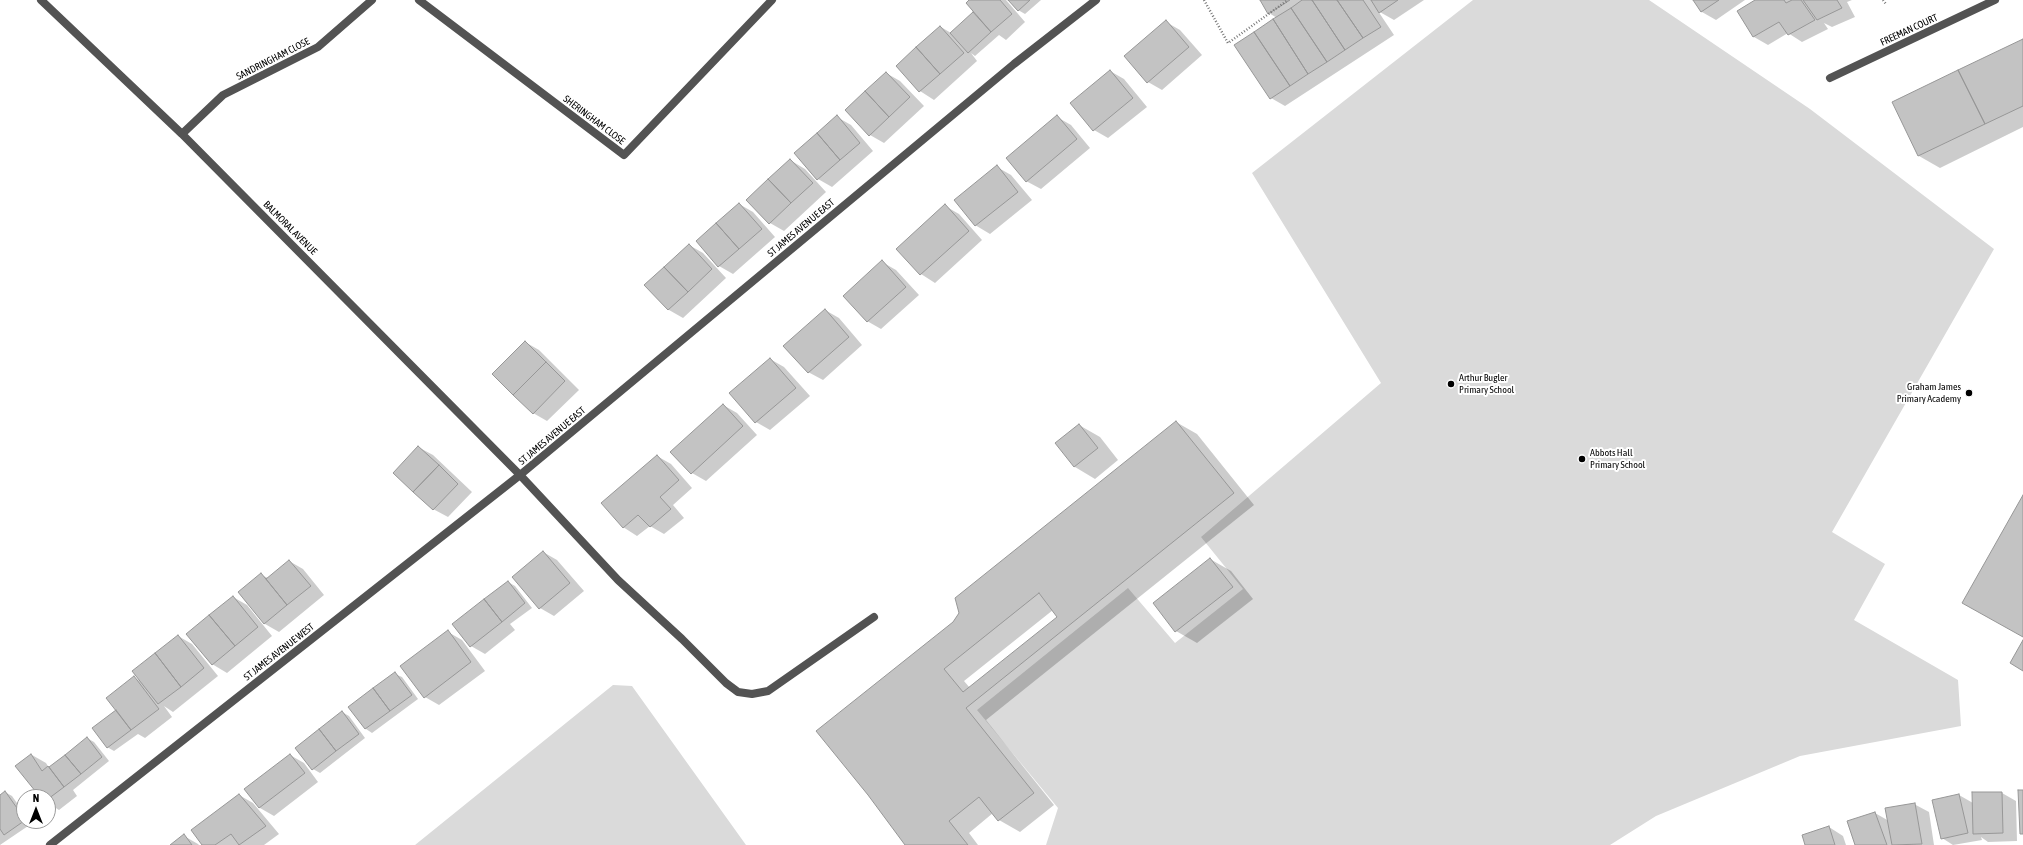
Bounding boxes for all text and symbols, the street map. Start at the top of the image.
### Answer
street label: FREEMAN COURT [1878,11,1940,49]
street label: SANDRINGHAM CLOSE [234,35,312,83]
street label: SHERINGHAM CLOSE [561,93,627,147]
street label: ST JAMES AVENUE EAST [765,197,837,259]
street label: BALMORAL AVENUE [261,199,319,257]
place label: Arthur Bugler Primary School [1459,372,1514,396]
marker: Arthur Bugler Primary School [1446,379,1456,389]
place label: Graham James Primary Academy [1897,381,1961,404]
marker: Graham James Primary Academy [1964,388,1974,398]
street label: ST JAMES AVENUE EAST [516,405,588,467]
place label: Abbots Hall Primary School [1590,447,1645,470]
marker: Abbots Hall Primary School [1577,454,1587,464]
street label: ST JAMES AVENUE WEST [241,621,317,683]
north arrow [16,789,56,829]
text: N [33,792,39,804]

